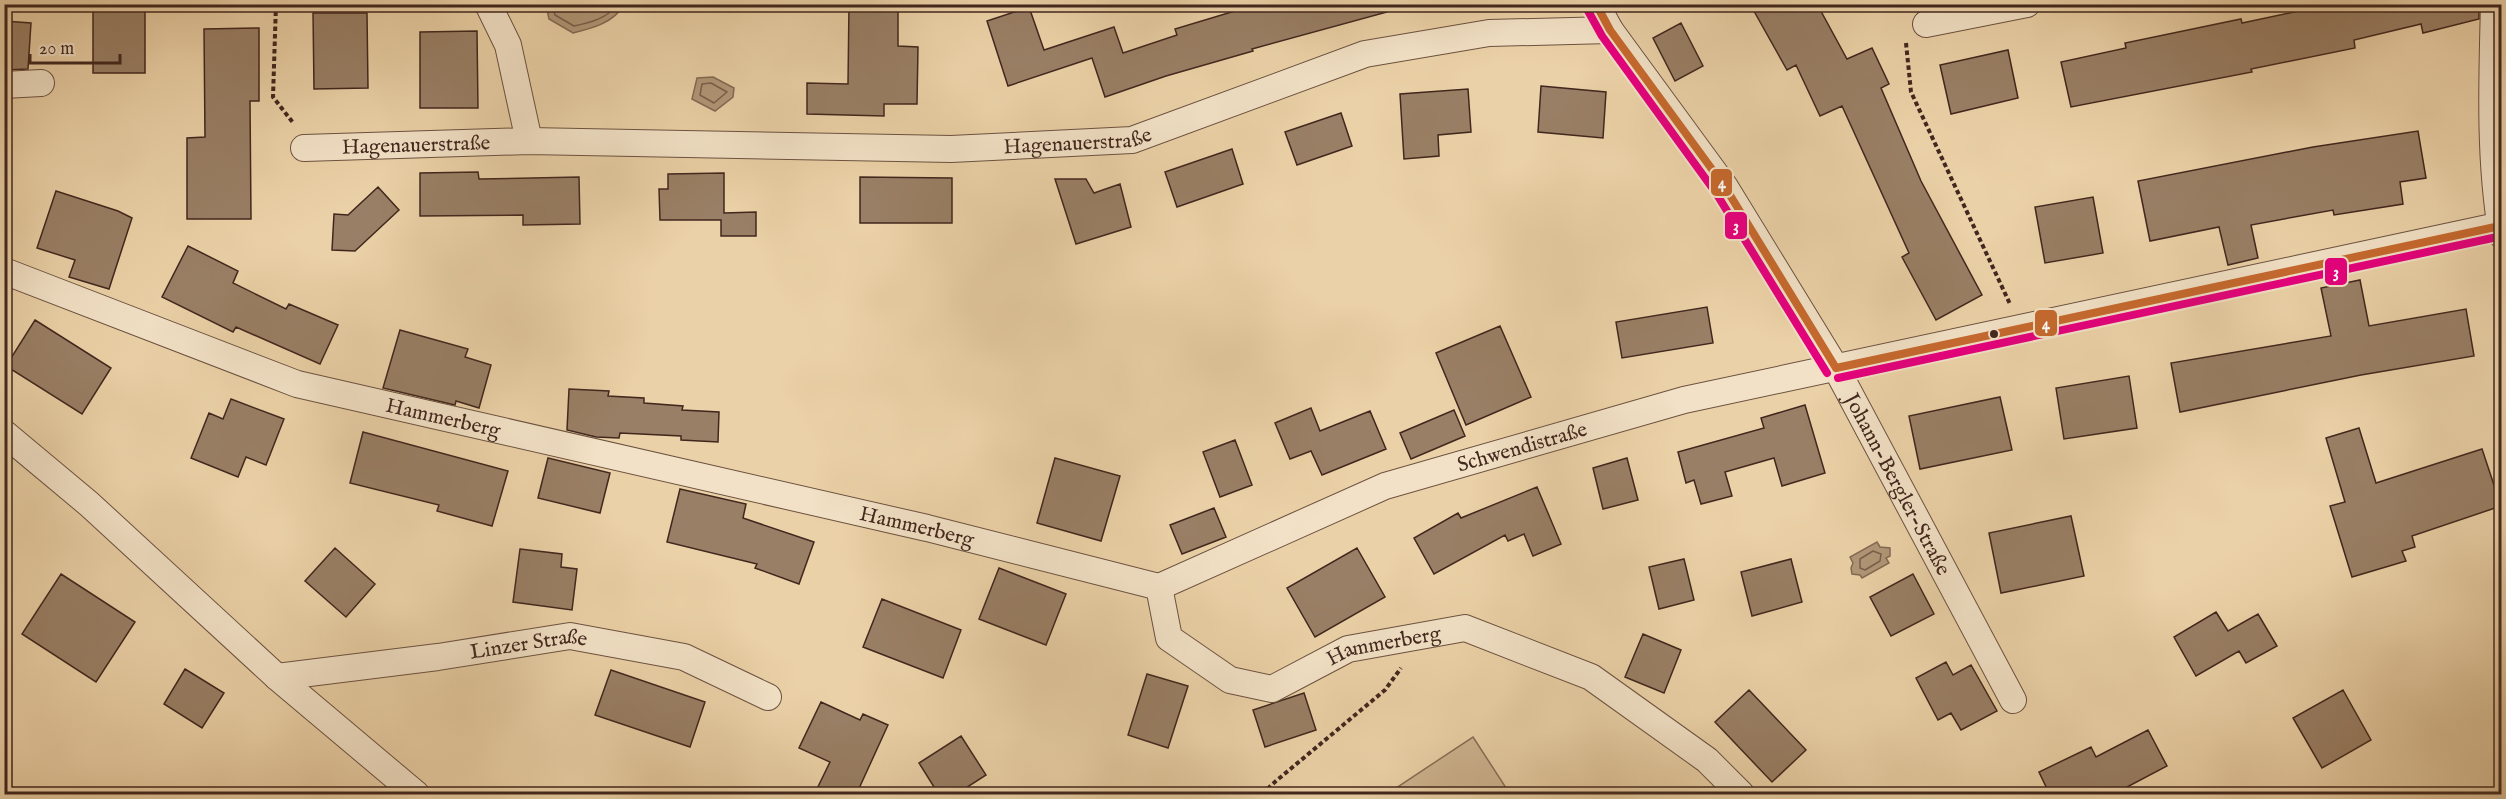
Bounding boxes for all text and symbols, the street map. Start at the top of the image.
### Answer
scale bar [30,27,120,65]
text: 20 m [39,38,74,61]
street label: Hagenauerstraße [1003,122,1156,161]
street label: Hagenauerstraße [341,130,491,162]
line badge: 4 [1710,168,1733,197]
text: 4 [1718,174,1727,194]
line badge: 3 [1724,211,1748,240]
text: 3 [1733,217,1739,237]
line badge: 3 [2324,257,2348,286]
text: 3 [2333,263,2339,283]
line badge: 4 [2034,309,2058,337]
text: 4 [2042,315,2051,335]
unlabelled marker [1988,328,2000,340]
street label: Johann-Bergler-Straße [1836,387,1956,581]
street label: Hammerberg [383,393,503,445]
street label: Schwendistraße [1454,416,1591,480]
street label: Hammerberg [857,501,977,555]
street label: Hammerberg [1322,620,1444,673]
street label: Linzer Straße [468,624,590,667]

